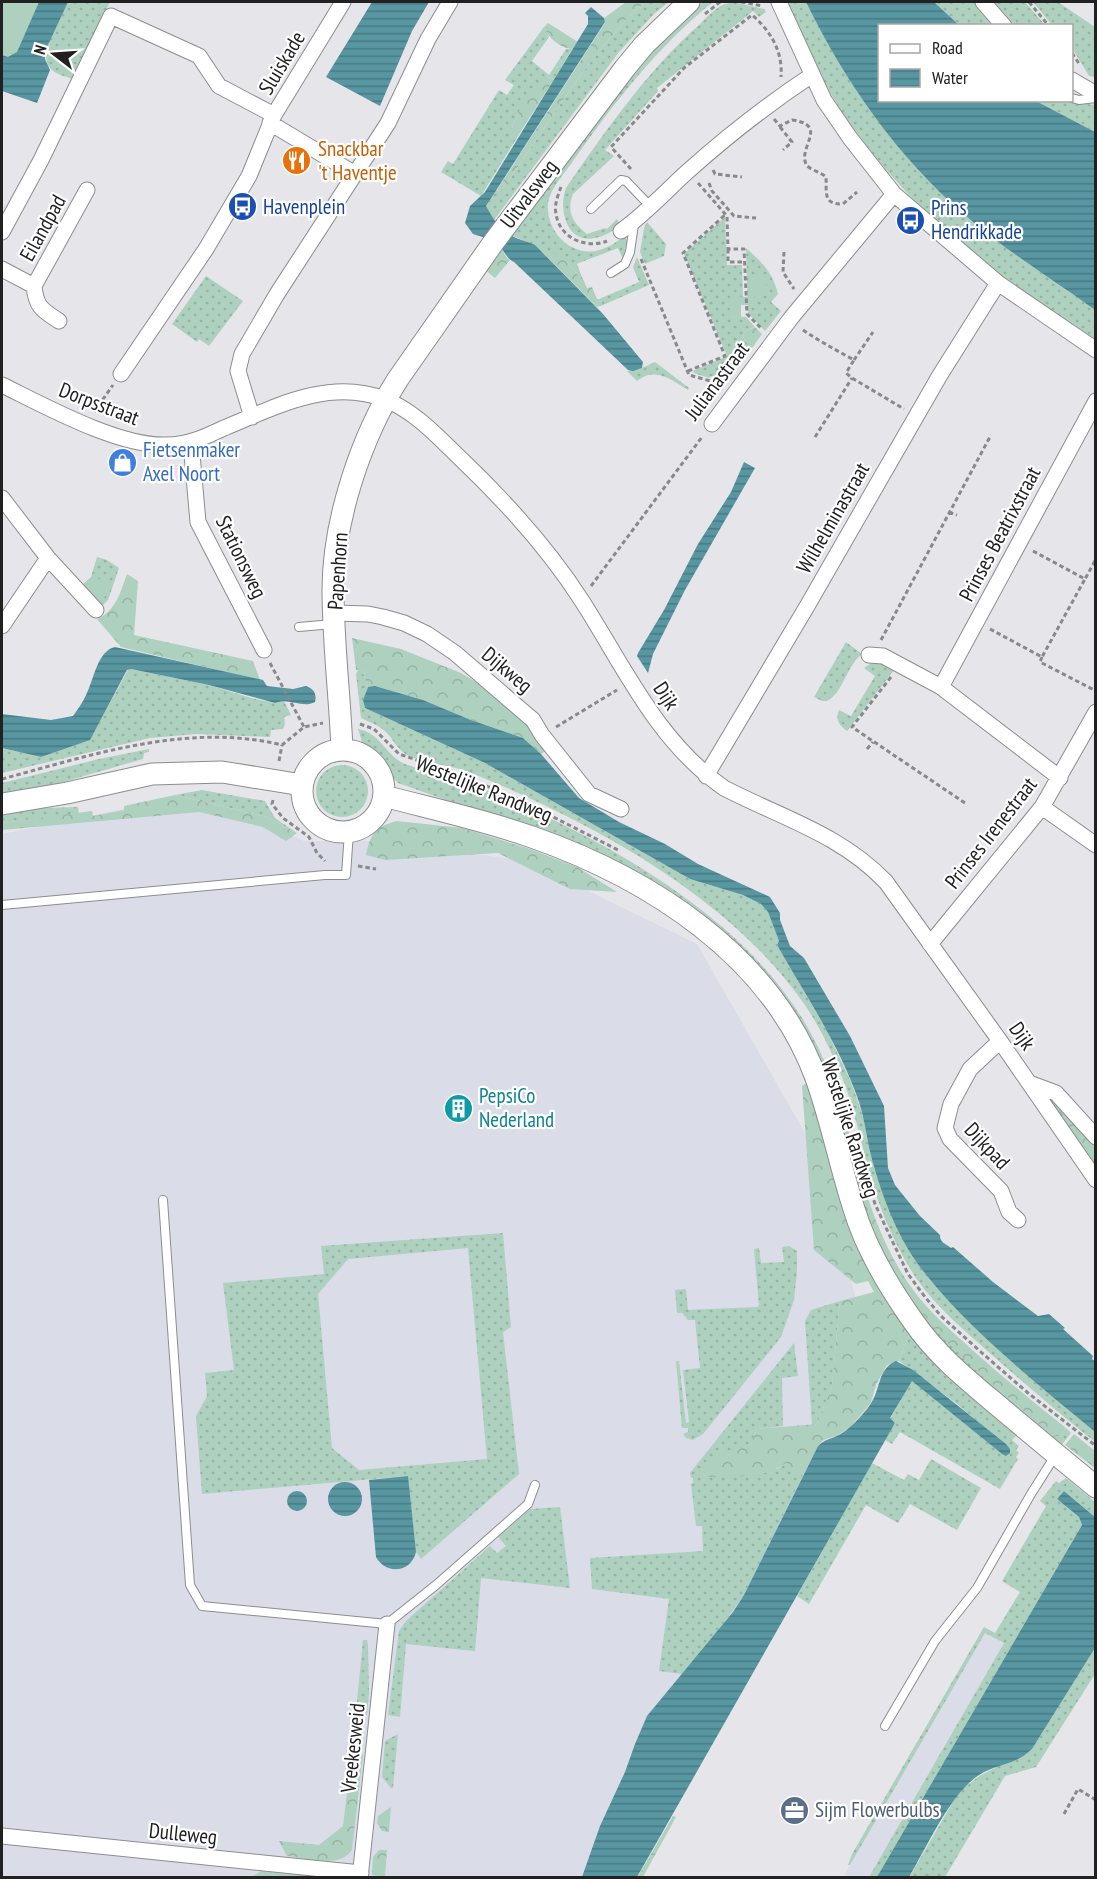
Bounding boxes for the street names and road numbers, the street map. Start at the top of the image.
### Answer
street label: Sluiskade [252,26,311,99]
street label: Uitvalsweg [494,154,563,234]
street label: Eilandpad [13,190,72,266]
street label: Julianastraat [678,336,755,426]
street label: Dorpsstraat [55,376,143,431]
street label: Wilhelminastraat [790,457,875,578]
street label: Prinses Beatrixstraat [953,462,1046,606]
street label: Stationsweg [210,511,273,603]
street label: Papenhorn [321,531,354,611]
street label: Dijkweg [476,641,538,699]
street label: Dijk [647,677,685,715]
street label: Westelijke Randweg [412,749,556,828]
street label: Prinses Irenestraat [939,771,1043,894]
street label: Dijk [1003,1016,1042,1055]
street label: Westelijke Randweg [815,1055,886,1201]
street label: Dijkpad [959,1116,1016,1175]
street label: Vreekesweid [334,1702,371,1795]
street label: Dulleweg [148,1817,218,1850]

